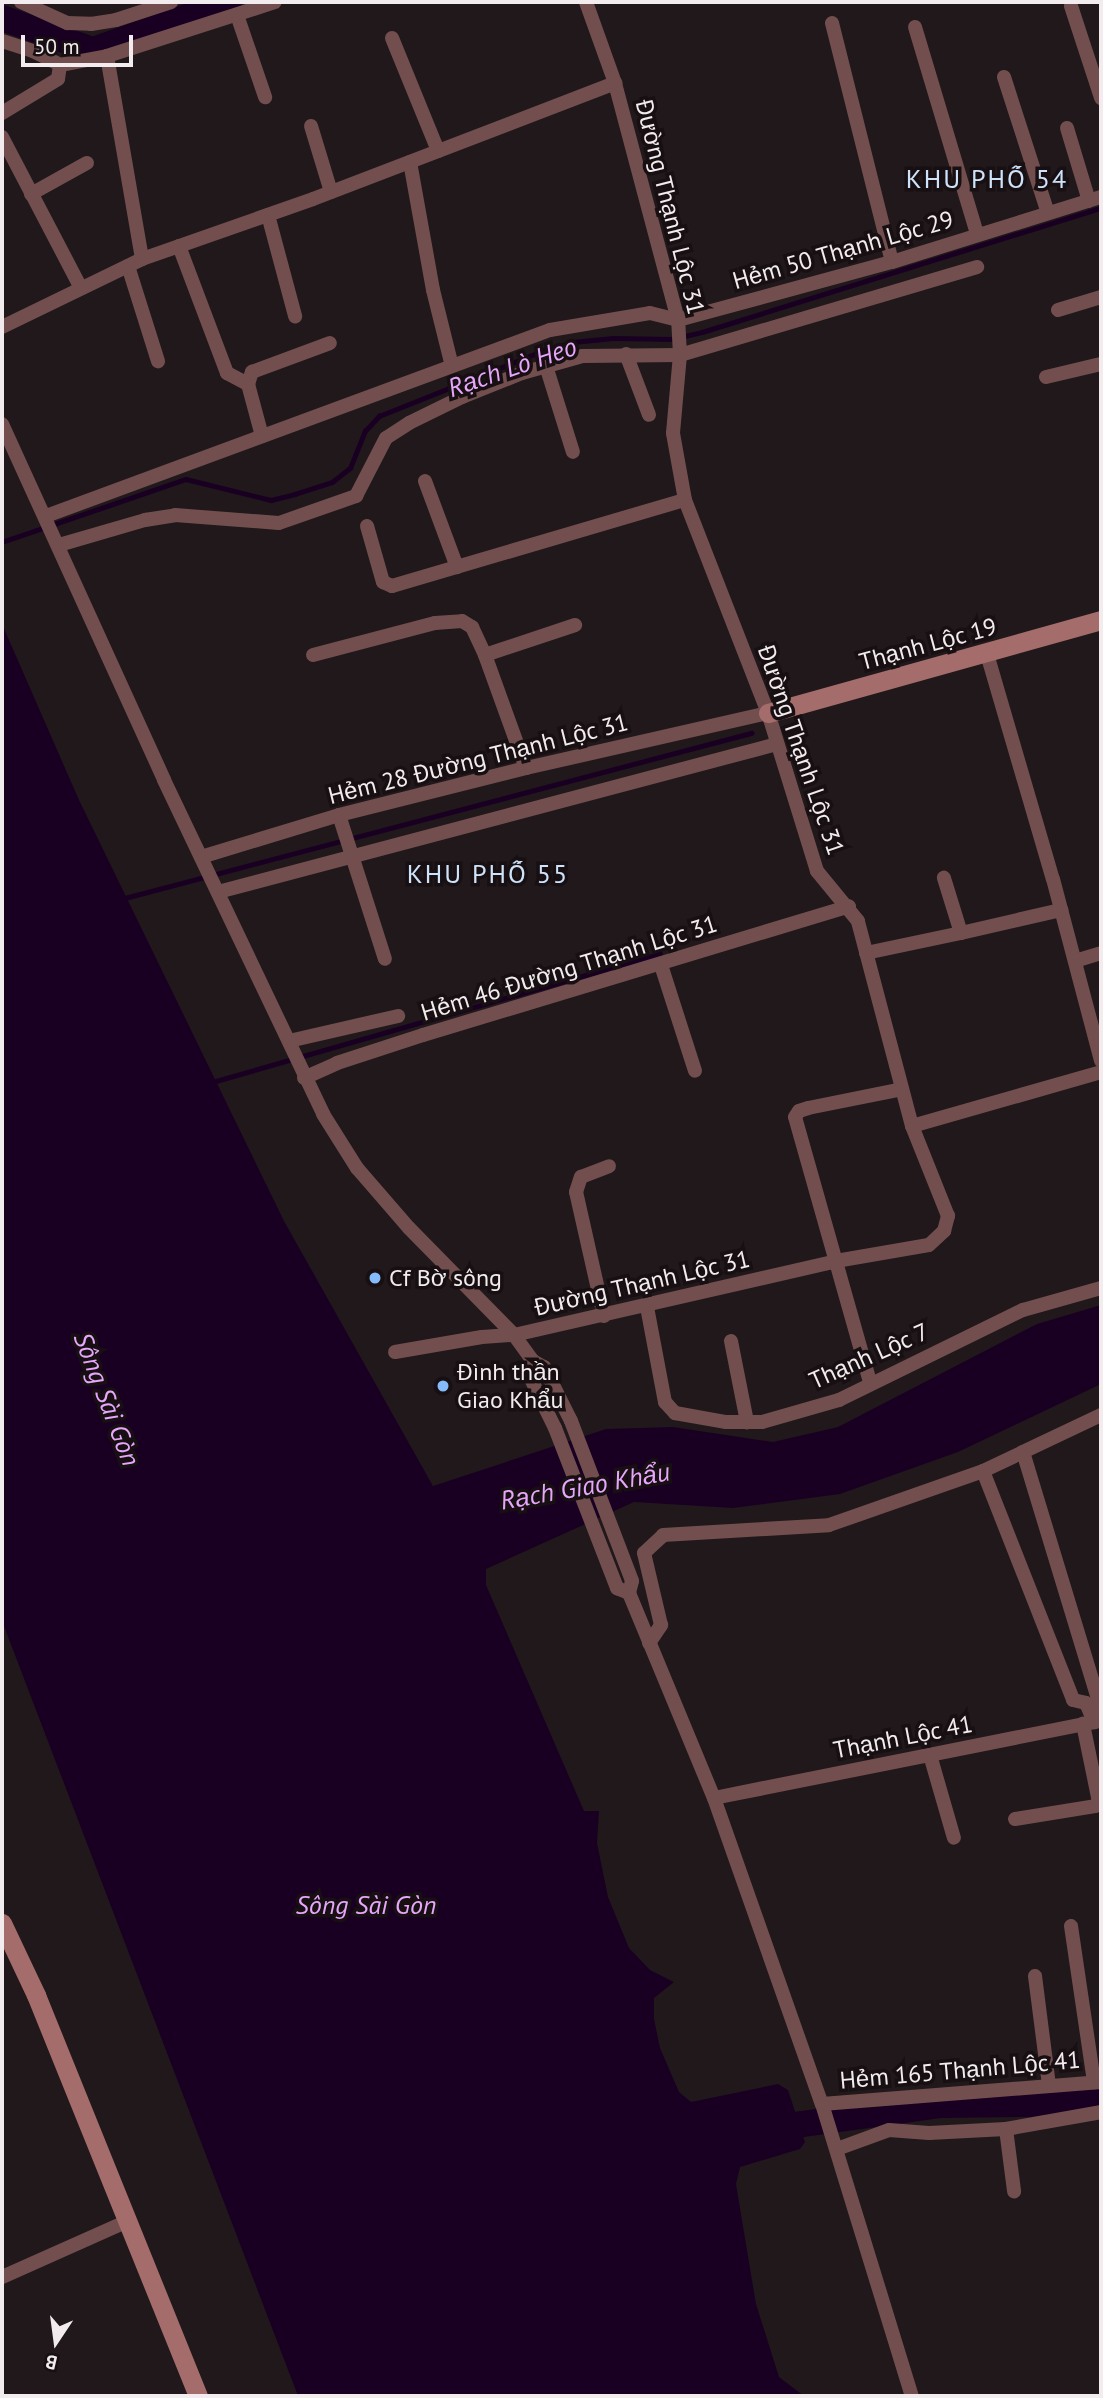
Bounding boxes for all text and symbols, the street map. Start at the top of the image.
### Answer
scale bar [24,21,136,65]
text: 50 m [34,33,80,60]
street label: Đường Thạnh Lộc 31 [629,96,711,318]
district label: KHU PHỐ 54 [907,163,1067,195]
street label: Hẻm 50 Thạnh Lộc 29 [729,205,957,295]
water label: Rạch Lò Heo [443,330,581,404]
street label: Thạnh Lộc 19 [856,612,1000,676]
street label: Đường Thạnh Lộc 31 [751,641,851,859]
street label: Hẻm 28 Đường Thạnh Lộc 31 [324,708,632,810]
district label: KHU PHỐ 55 [408,858,568,890]
street label: Hẻm 46 Đường Thạnh Lộc 31 [417,909,721,1027]
street label: Đường Thạnh Lộc 31 [531,1244,753,1322]
place label: Cf Bờ sông [389,1264,502,1292]
marker: Cf Bờ sông [367,1270,383,1286]
street label: Thạnh Lộc 7 [804,1317,934,1395]
water label: Sông Sài Gòn [67,1328,147,1470]
place label: Đình thần Giao Khẩu [457,1358,563,1414]
marker: Đình thần Giao Khẩu [435,1378,451,1394]
water label: Rạch Giao Khẩu [498,1456,672,1516]
street label: Thạnh Lộc 41 [831,1709,975,1765]
water label: Sông Sài Gòn [296,1889,436,1921]
street label: Hẻm 165 Thạnh Lộc 41 [838,2045,1082,2095]
north arrow [21,2307,91,2377]
text: B [43,2350,59,2375]

